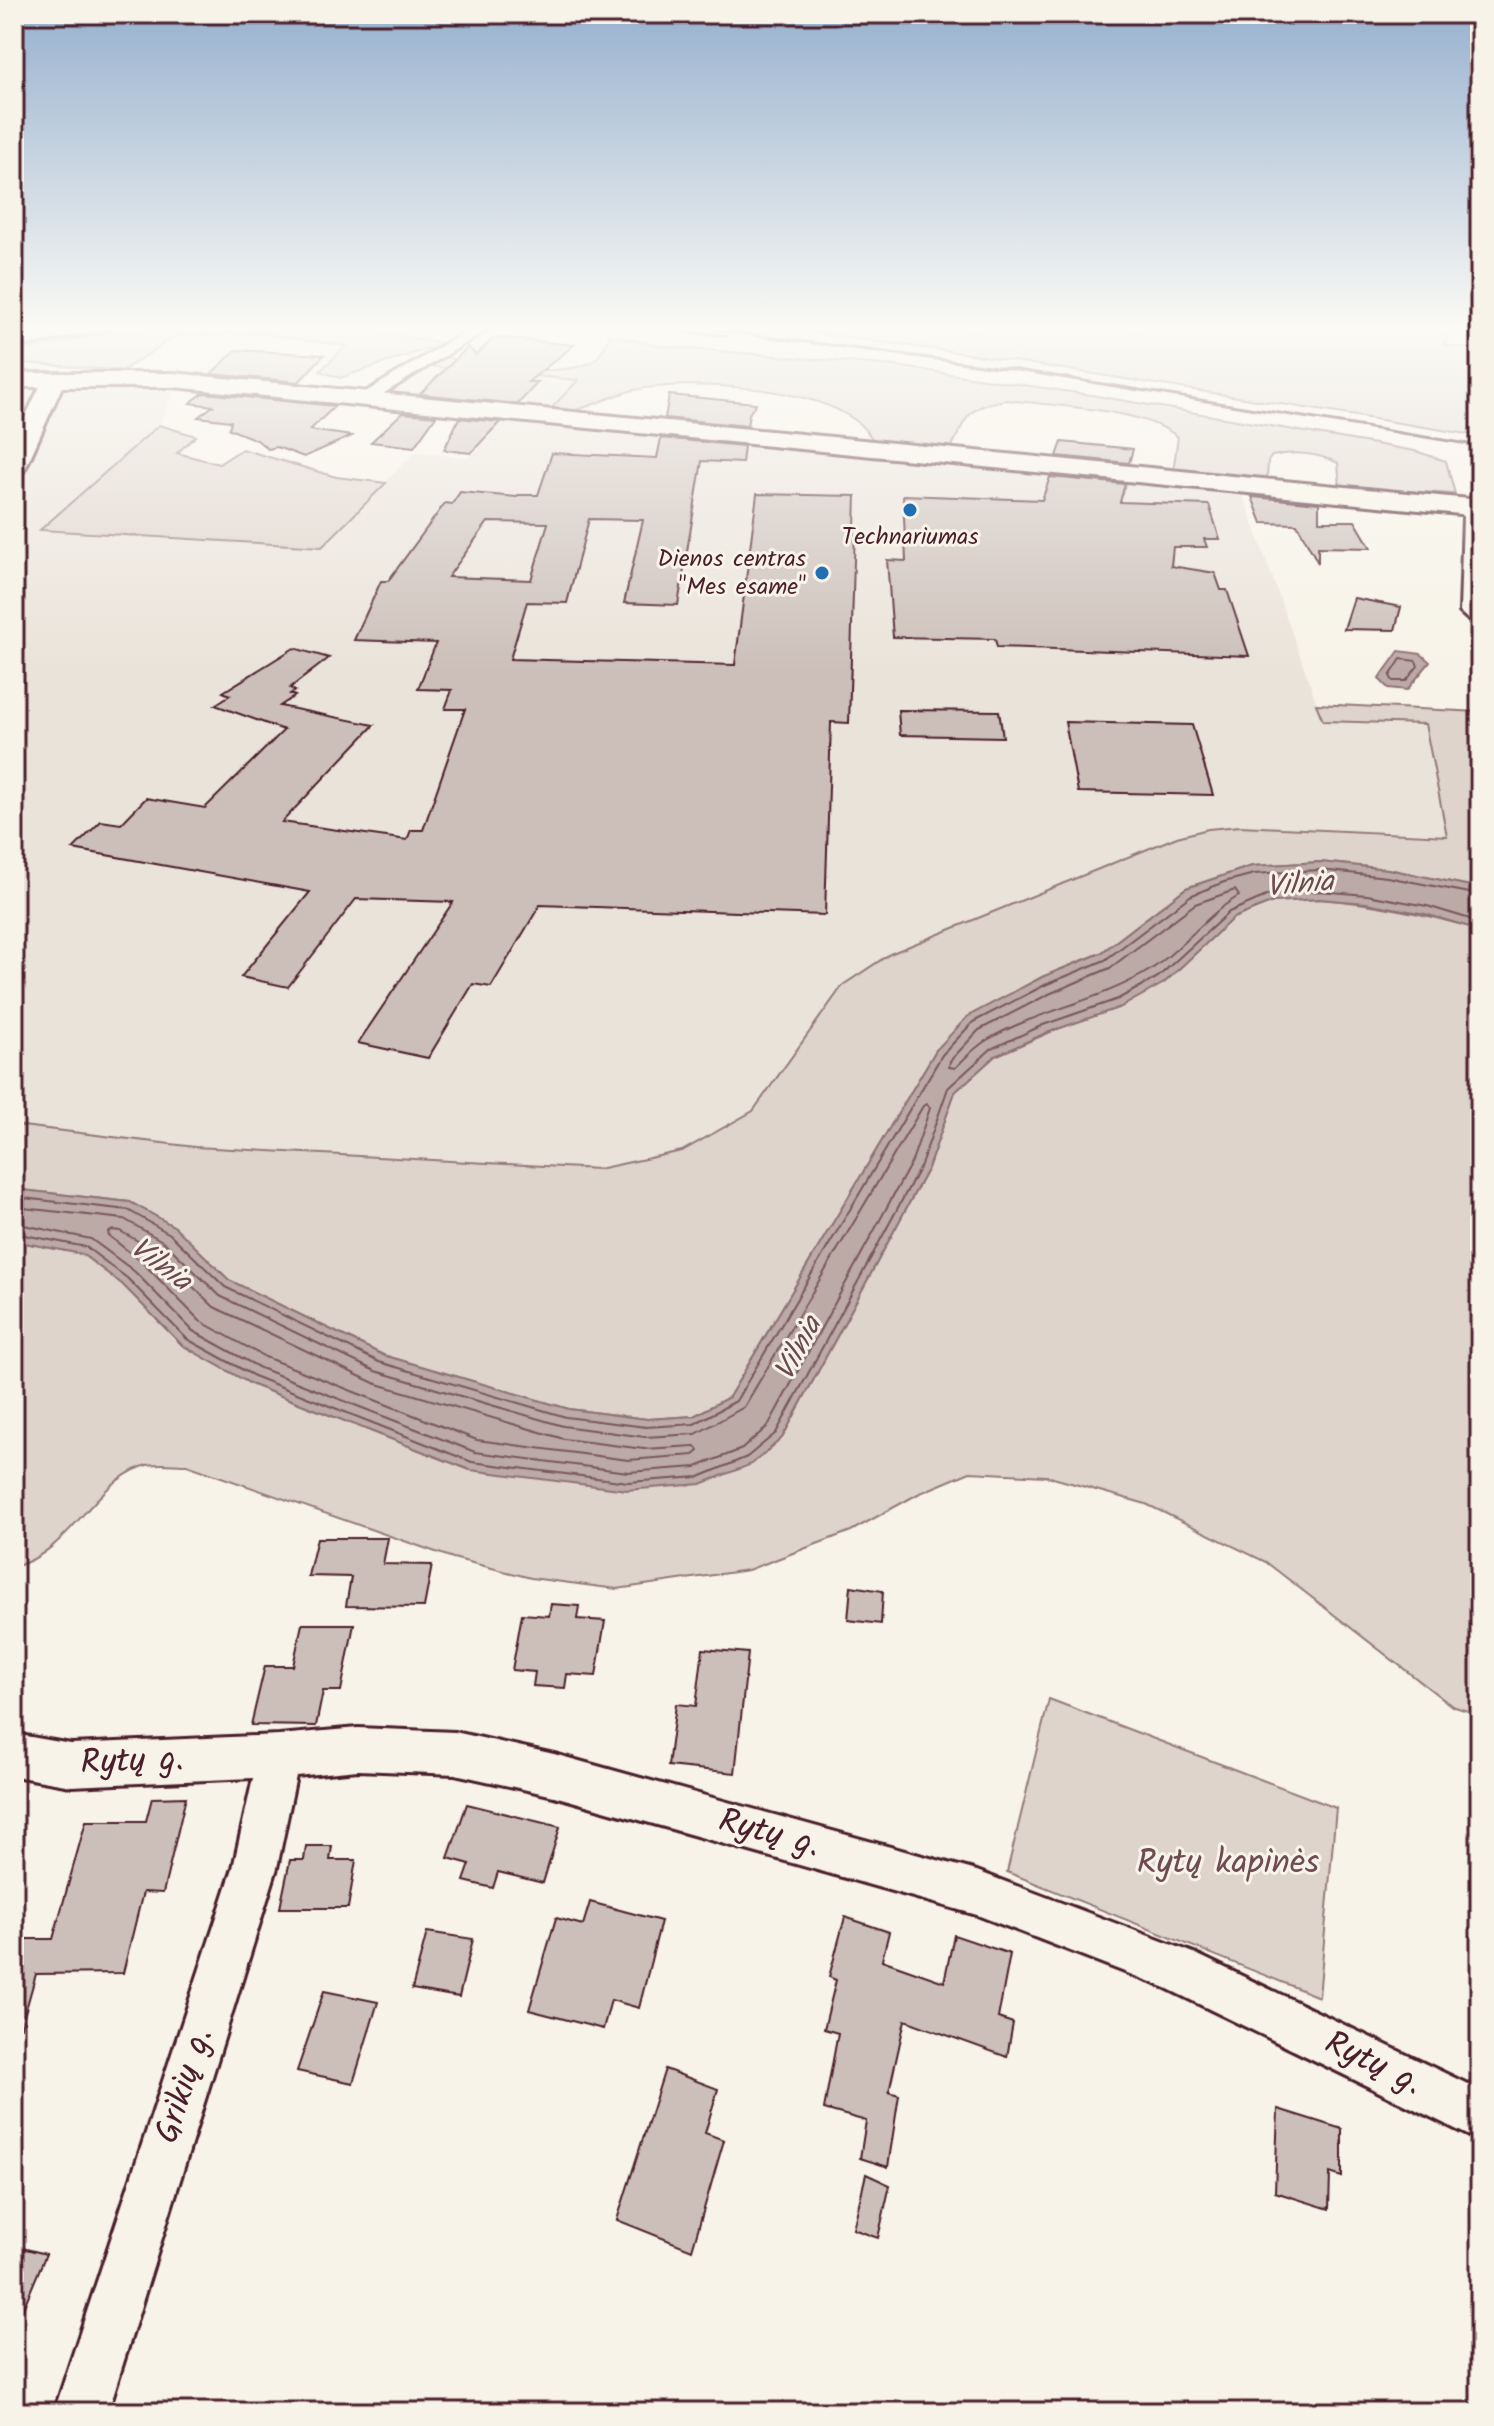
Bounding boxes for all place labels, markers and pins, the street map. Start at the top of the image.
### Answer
marker: Technariumas [901,501,919,519]
place label: Technariumas [841,518,979,557]
place label: Dienos centras "Mes esame" [658,540,806,607]
marker: Dienos centras "Mes esame" [813,564,831,582]

